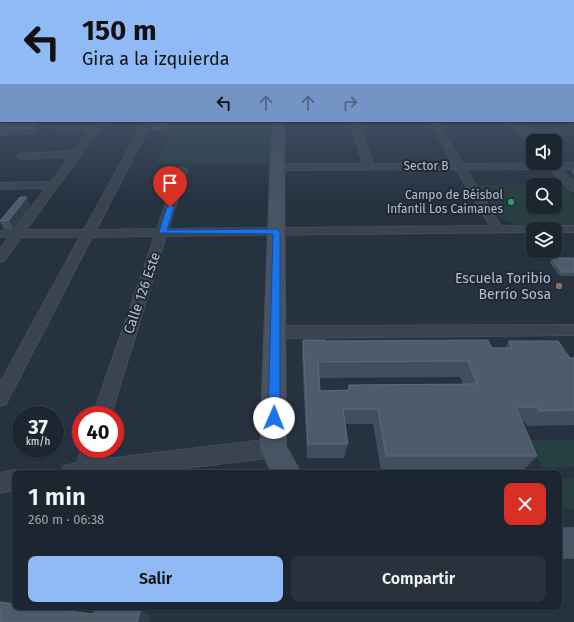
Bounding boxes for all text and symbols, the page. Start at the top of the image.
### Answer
text: 150 m [82,14,157,47]
icon: left [16,16,68,68]
text: Gira a la izquierda [82,48,230,70]
icon: left [213,92,235,114]
icon: ahead [255,92,277,114]
icon: ahead [297,92,319,114]
icon: right [339,92,361,114]
map controls [526,134,562,258]
button: sound [526,134,562,170]
street label: Sector B [403,159,449,173]
pin [153,166,187,207]
icon: arrive [159,172,181,194]
button: search [526,178,562,214]
place label: Campo de Béisbol Infantil Los Caimanes [387,188,503,216]
marker: Campo de Béisbol Infantil Los Caimanes [506,197,516,207]
button: layers [526,222,562,258]
street label: Calle 126 Este [120,250,164,336]
place label: Escuela Toribio Berrío Sosa [455,270,551,303]
marker: Escuela Toribio Berrío Sosa [554,281,564,291]
position arrow [253,397,295,439]
speed limit sign: 40 [72,406,124,458]
text: 37 [28,415,48,439]
text: km/h [26,436,50,448]
text: 1 min [28,483,86,511]
button: close [504,483,546,525]
text: 260 m · 06:38 [28,512,104,527]
button: Salir [28,556,283,602]
button: Compartir [291,556,546,602]

